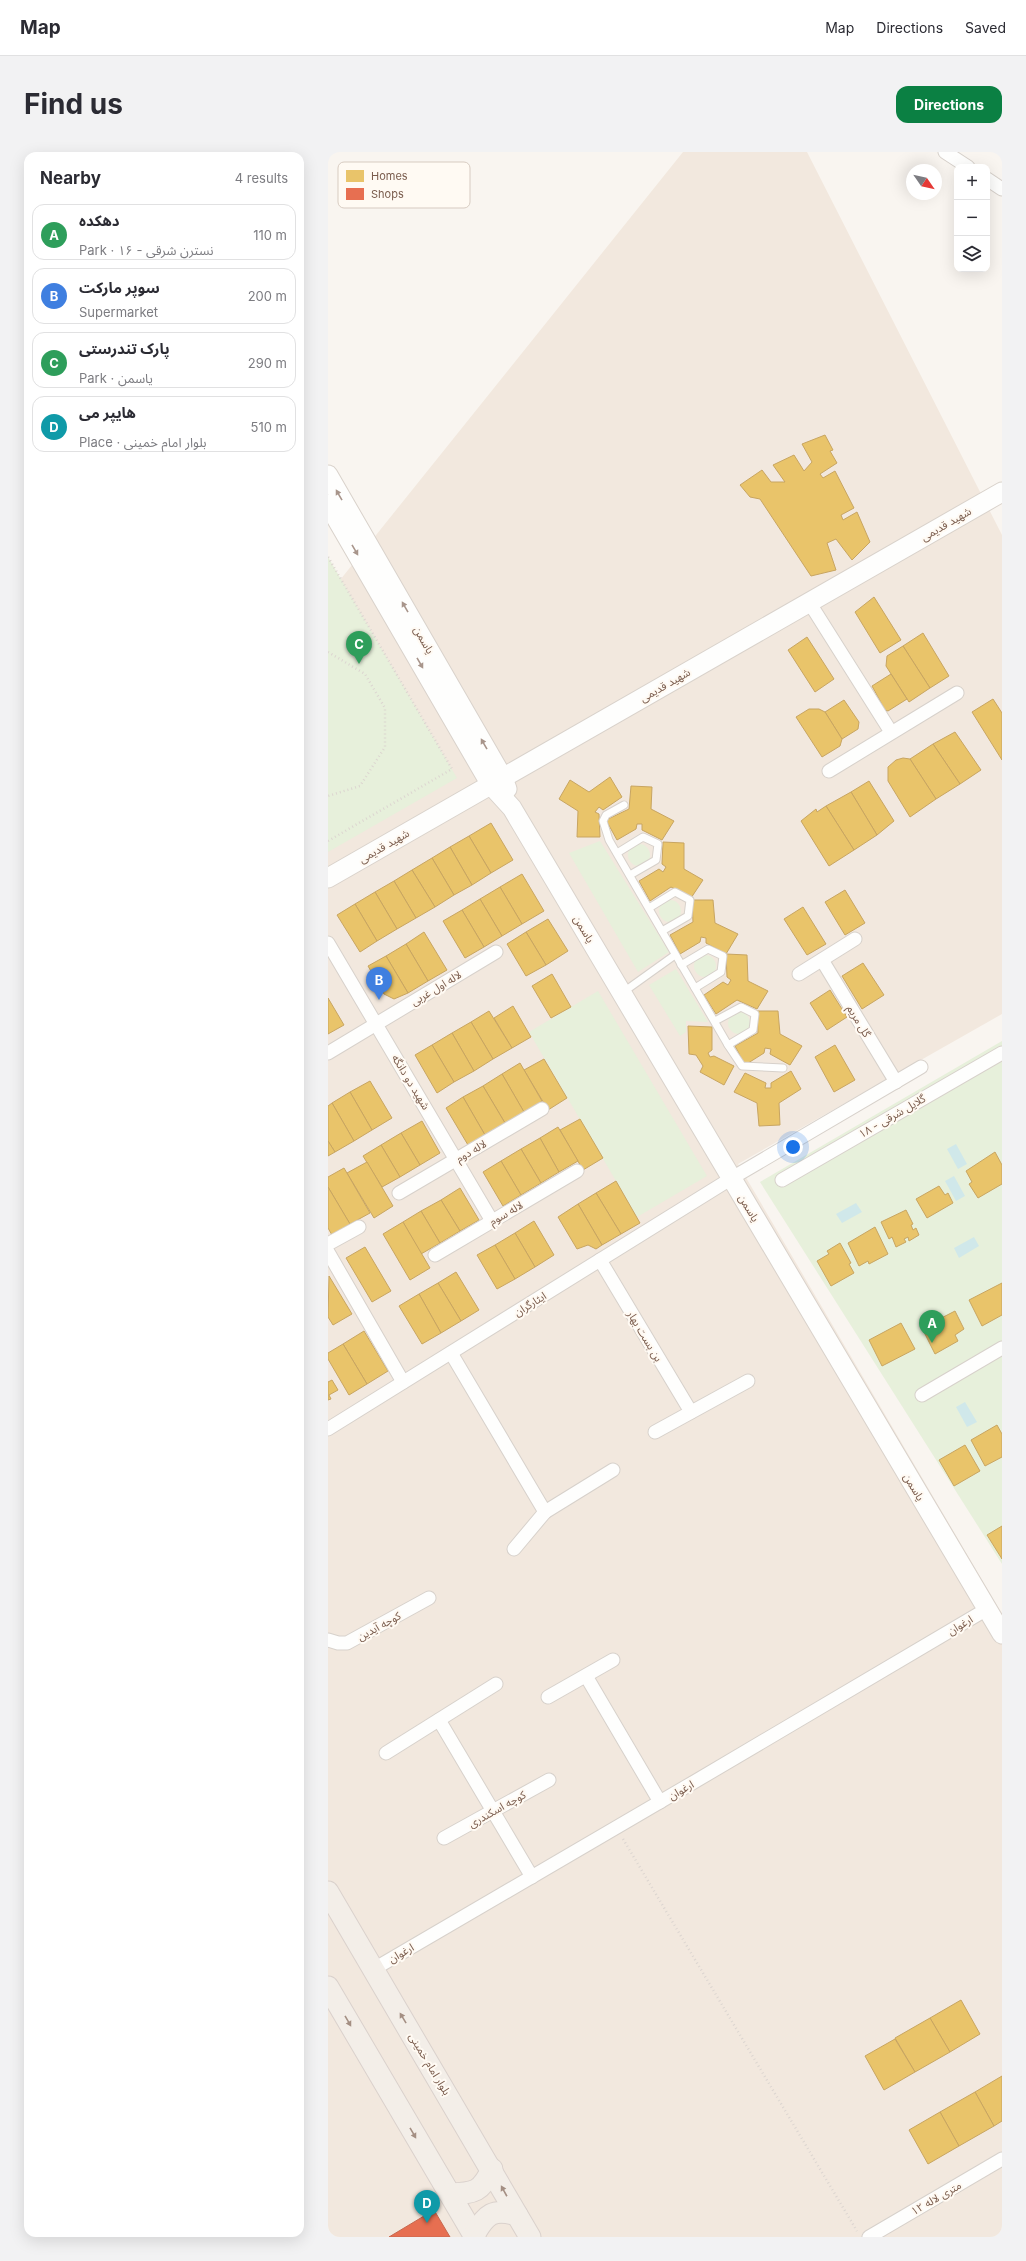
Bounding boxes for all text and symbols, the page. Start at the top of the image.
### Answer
text: Map [20,16,61,39]
text: Map [825,19,854,36]
text: Directions [876,19,943,36]
text: Saved [965,19,1006,36]
button: Directions [896,86,1002,123]
text: Find us [24,87,123,121]
legend [338,162,470,208]
north arrow [906,164,942,200]
map controls [954,164,990,272]
button: + [954,164,990,200]
text: Nearby [40,168,101,188]
text: Homes [371,169,408,183]
text: 4 results [235,170,288,186]
text: Shops [371,187,404,201]
button: − [954,200,990,236]
text: دهکده [79,211,120,230]
text: A [49,227,59,243]
text: 110 m [253,227,287,243]
button: layers [954,236,990,272]
text: Park · نسترن شرقی - ۱۶ [79,242,214,258]
text: سوپر مارکت [79,278,160,297]
text: B [50,288,58,304]
text: 200 m [248,288,287,304]
text: Supermarket [79,304,158,320]
text: پارک تندرستی [79,339,170,358]
text: C [49,355,59,371]
text: 290 m [248,355,287,371]
text: Park · یاسمن [79,370,153,386]
text: هایپر می [79,403,136,422]
text: D [49,419,59,435]
text: 510 m [251,419,287,435]
text: Place · بلوار امام خمینی [79,434,207,450]
one-way arrow [336,489,343,501]
street label: شهید قدیمی [918,504,974,544]
one-way arrow [351,544,358,556]
one-way arrow [401,601,408,613]
street label: یاسمن [411,624,437,656]
pin: C [346,631,372,664]
one-way arrow [416,657,423,669]
street label: شهید قدیمی [637,665,693,705]
one-way arrow [480,738,487,750]
street label: شهید قدیمی [356,826,412,866]
street label: یاسمن [570,913,598,945]
pin: B [366,967,392,1000]
street label: لاله اول غربی [408,967,464,1009]
street label: گل مریم [842,1002,874,1041]
street label: شهید دو دانگه [389,1052,433,1113]
street label: گلایل شرقی - ۱۸ [856,1091,928,1141]
street label: لاله دوم [453,1137,489,1166]
your location [783,1137,803,1157]
street label: یاسمن [735,1192,763,1224]
street label: لاله سوم [487,1198,526,1229]
street label: ایثارگران [511,1289,549,1319]
street label: بن بست بهار [624,1307,666,1364]
pin: A [919,1310,945,1343]
street label: یاسمن [900,1471,928,1503]
street label: کوچه آیدین [355,1608,404,1645]
street label: ارغوان [945,1612,975,1638]
street label: ارغوان [666,1777,696,1803]
street label: کوچه اسکندری [466,1787,529,1831]
street label: ارغوان [386,1940,416,1966]
one-way arrow [399,2012,406,2024]
one-way arrow [344,2015,351,2027]
street label: بلوار امام خمینی [405,2030,454,2098]
one-way arrow [410,2127,417,2139]
street label: ۱۲ متری لاله [908,2178,964,2218]
one-way arrow [501,2185,507,2197]
pin: D [414,2190,440,2223]

